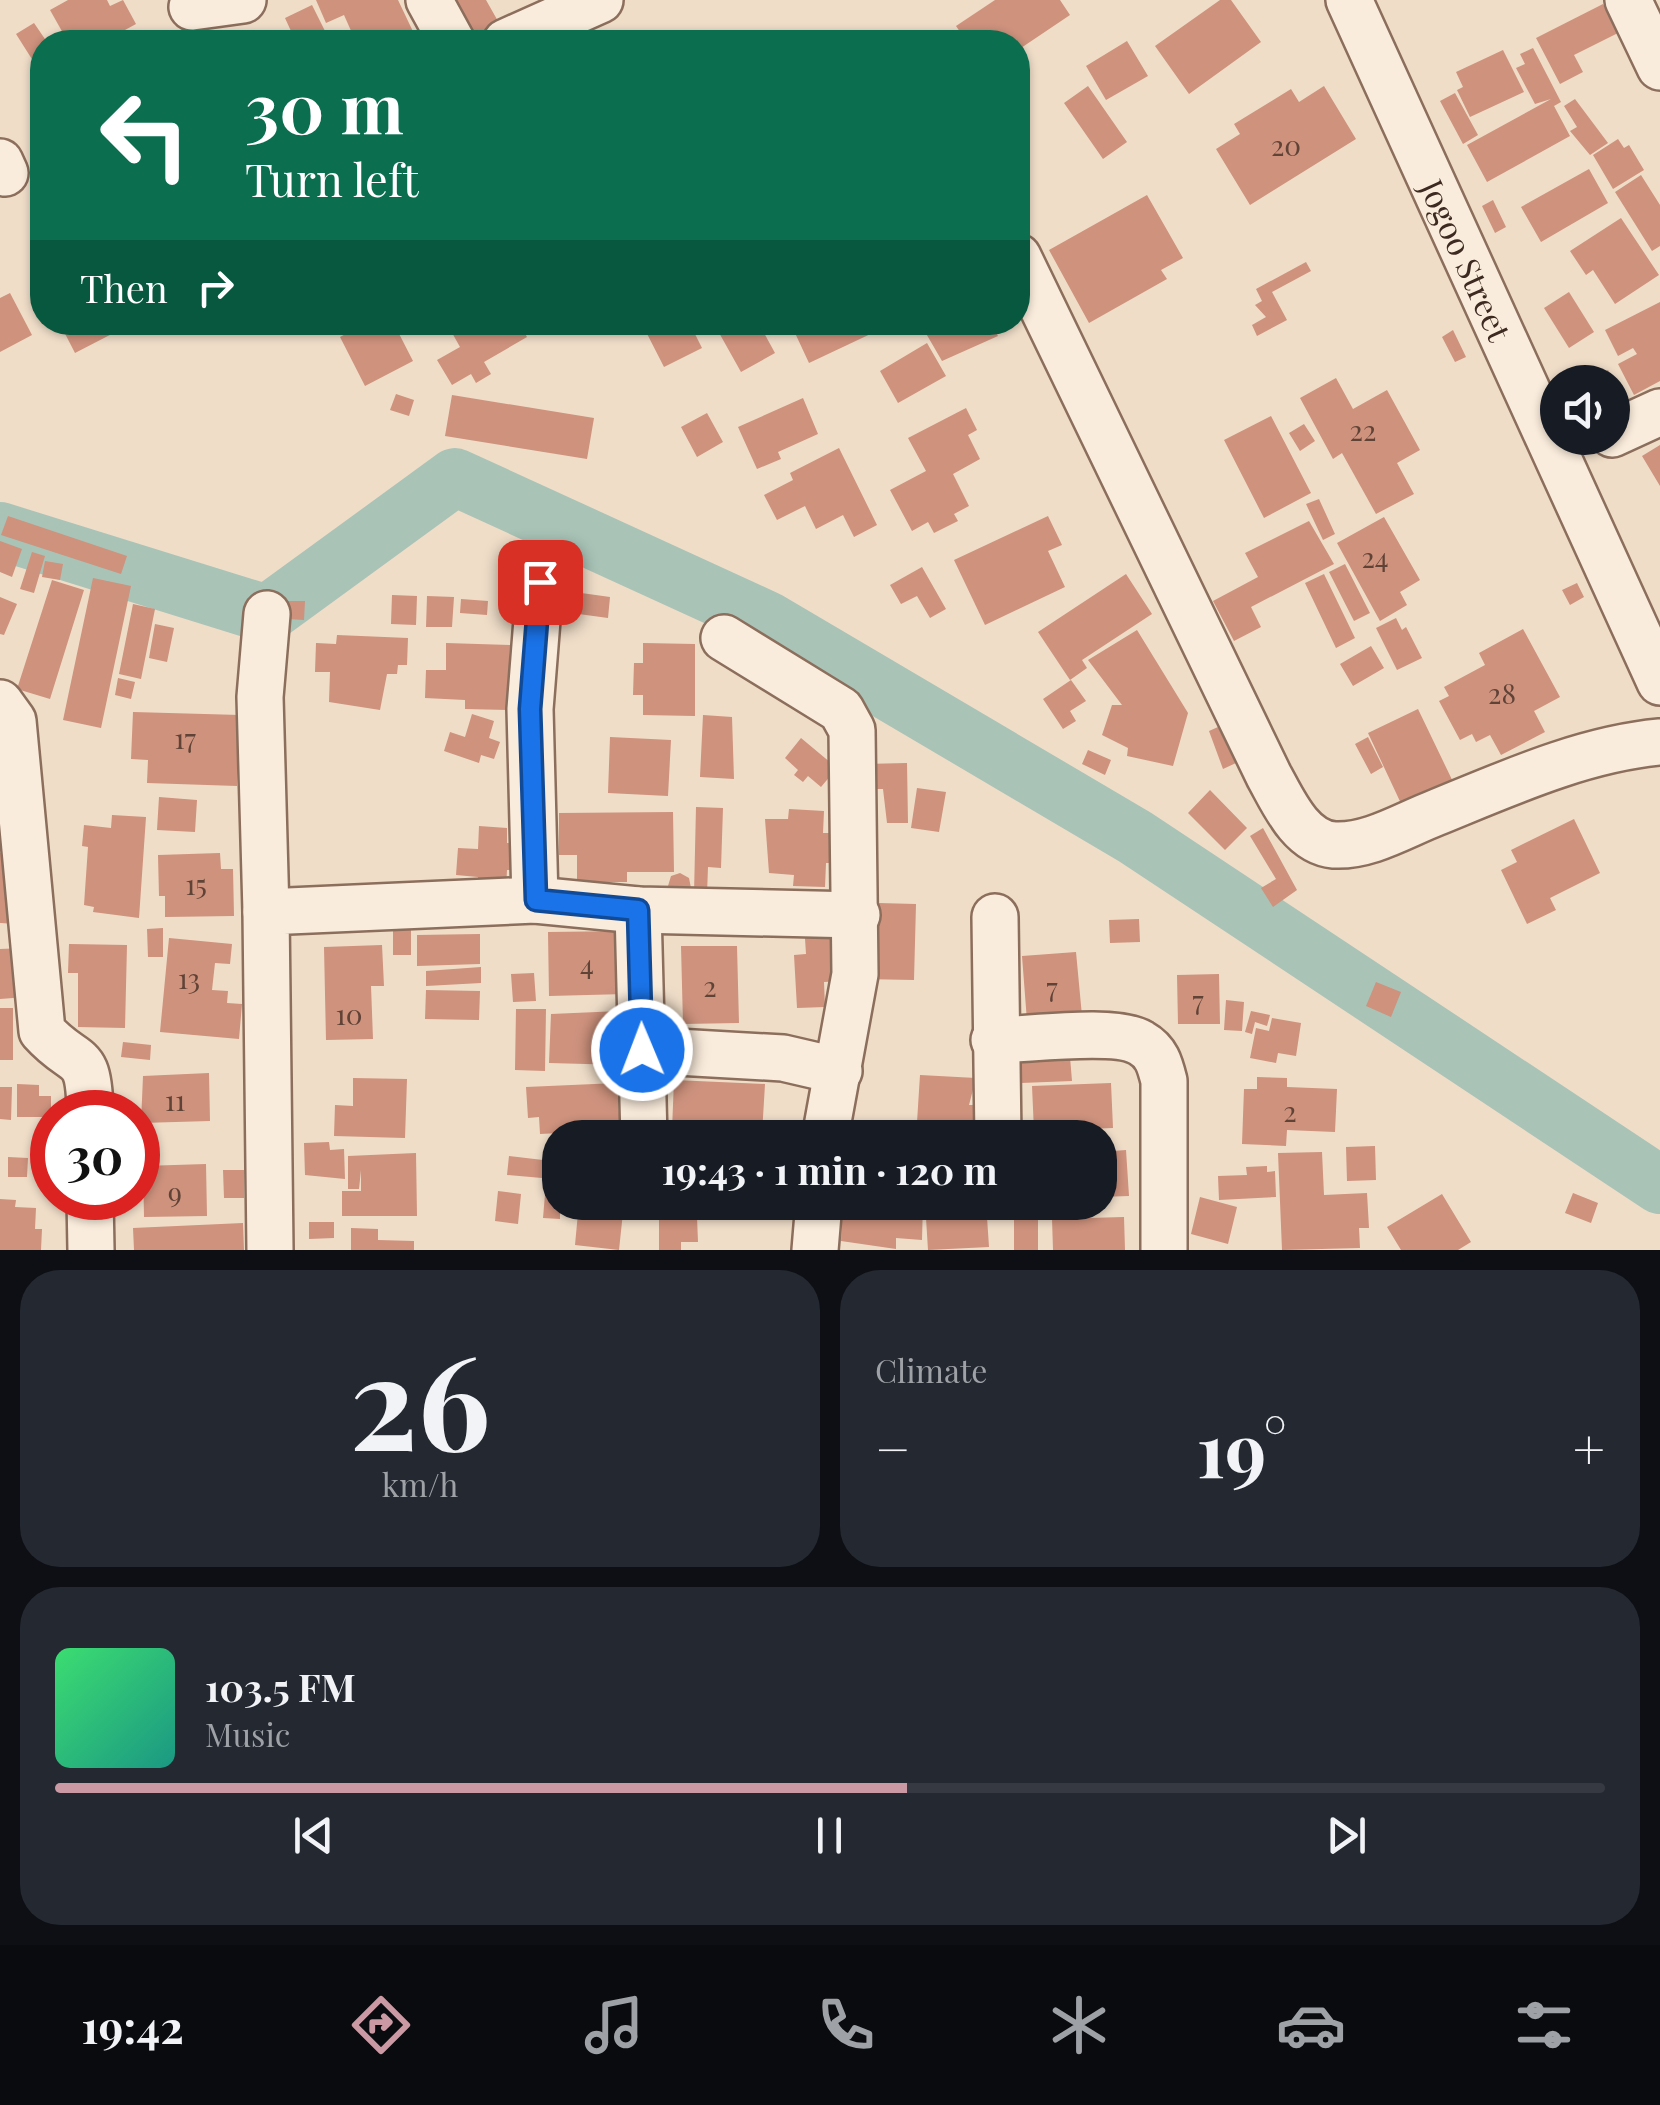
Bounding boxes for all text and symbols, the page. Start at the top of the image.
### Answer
text: 30 m [245,58,404,152]
icon: left [80,70,210,200]
house number: 20 [1271,126,1301,163]
text: Turn left [245,148,419,208]
street label: Jogoo Street [1411,171,1523,348]
icon: right [188,260,243,315]
text: Then [80,262,168,313]
map controls [1540,365,1630,455]
button: sound [1540,365,1630,455]
house number: 22 [1350,411,1376,448]
house number: 24 [1361,538,1389,575]
pin [498,540,583,625]
icon: arrive [513,555,568,610]
house number: 28 [1488,674,1516,711]
house number: 17 [174,719,196,756]
house number: 15 [185,865,207,902]
house number: 4 [580,945,594,982]
house number: 13 [178,959,200,996]
house number: 2 [703,967,717,1004]
house number: 7 [1046,968,1058,1005]
house number: 7 [1192,981,1204,1018]
house number: 10 [335,995,363,1032]
position arrow [590,998,694,1102]
house number: 11 [165,1081,185,1118]
speed limit sign: 30 [30,1090,160,1220]
house number: 2 [1283,1092,1297,1129]
text: 19:43 · 1 min · 120 m [661,1144,998,1195]
house number: 9 [168,1173,182,1210]
text: 26 [350,1310,490,1484]
text: Climate [875,1348,987,1391]
text: 19° [1196,1397,1287,1497]
text: − [875,1410,911,1484]
text: + [1573,1410,1605,1484]
text: km/h [382,1462,458,1505]
text: 103.5 FM [205,1661,356,1712]
text: Music [205,1712,290,1755]
icon: previous [286,1808,341,1863]
icon: pause [802,1808,857,1863]
icon: next [1319,1808,1374,1863]
icon: directions [346,1990,416,2060]
icon: music [579,1990,649,2060]
icon: phone [811,1990,881,2060]
icon: climate [1044,1990,1114,2060]
icon: car [1276,1990,1346,2060]
icon: filters [1509,1990,1579,2060]
text: 19:42 [81,1995,184,2055]

